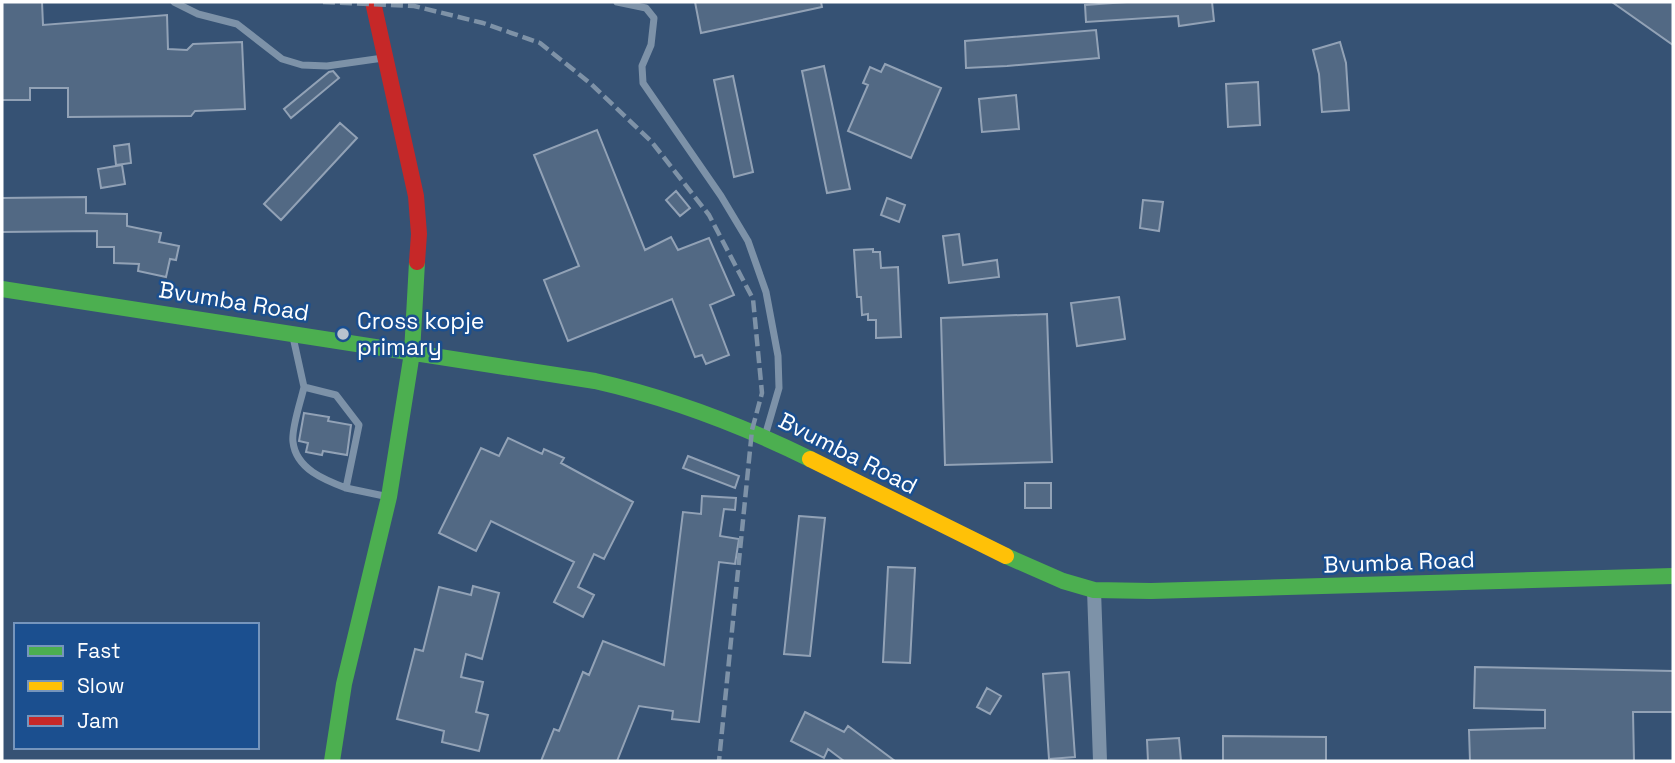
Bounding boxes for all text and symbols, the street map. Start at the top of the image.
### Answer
street label: Bvumba Road [157,274,311,328]
place label: Cross kopje primary [357,306,484,362]
marker: Cross kopje primary [335,326,351,342]
street label: Bvumba Road [774,405,922,501]
street label: Bvumba Road [1323,544,1475,580]
legend [14,623,259,749]
text: Fast [77,637,121,664]
text: Slow [77,672,125,699]
text: Jam [77,707,119,734]

